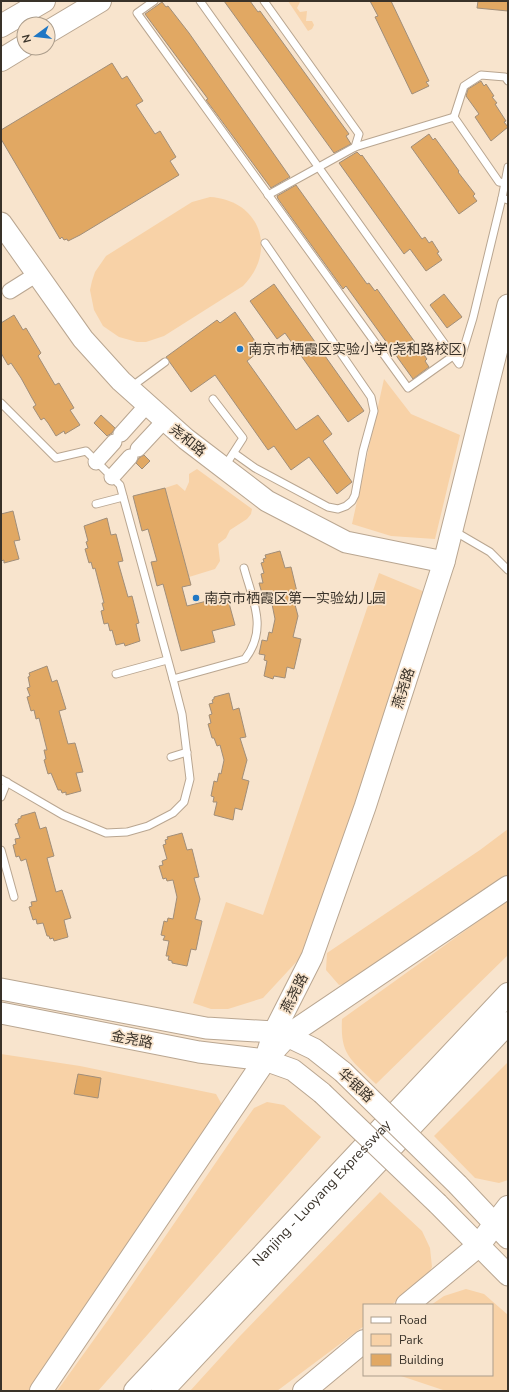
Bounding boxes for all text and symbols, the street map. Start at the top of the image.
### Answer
north arrow [16,16,56,56]
text: N [19,33,35,44]
place label: 南京市栖霞区实验小学(尧和路校区) [248,340,467,359]
marker: 南京市栖霞区实验小学(尧和路校区) [235,344,245,354]
street label: 尧和路 [165,420,210,461]
place label: 南京市栖霞区第一实验幼儿园 [204,589,386,608]
marker: 南京市栖霞区第一实验幼儿园 [191,593,201,603]
street label: 燕尧路 [388,665,419,711]
street label: 燕尧路 [276,970,312,1016]
street label: 金尧路 [109,1026,154,1053]
street label: 华银路 [334,1064,377,1107]
street label: Nanjing - Luoyang Expressway [248,1115,396,1271]
legend [363,1304,493,1376]
text: Road [399,1312,427,1328]
text: Park [399,1332,424,1348]
text: Building [399,1352,444,1368]

